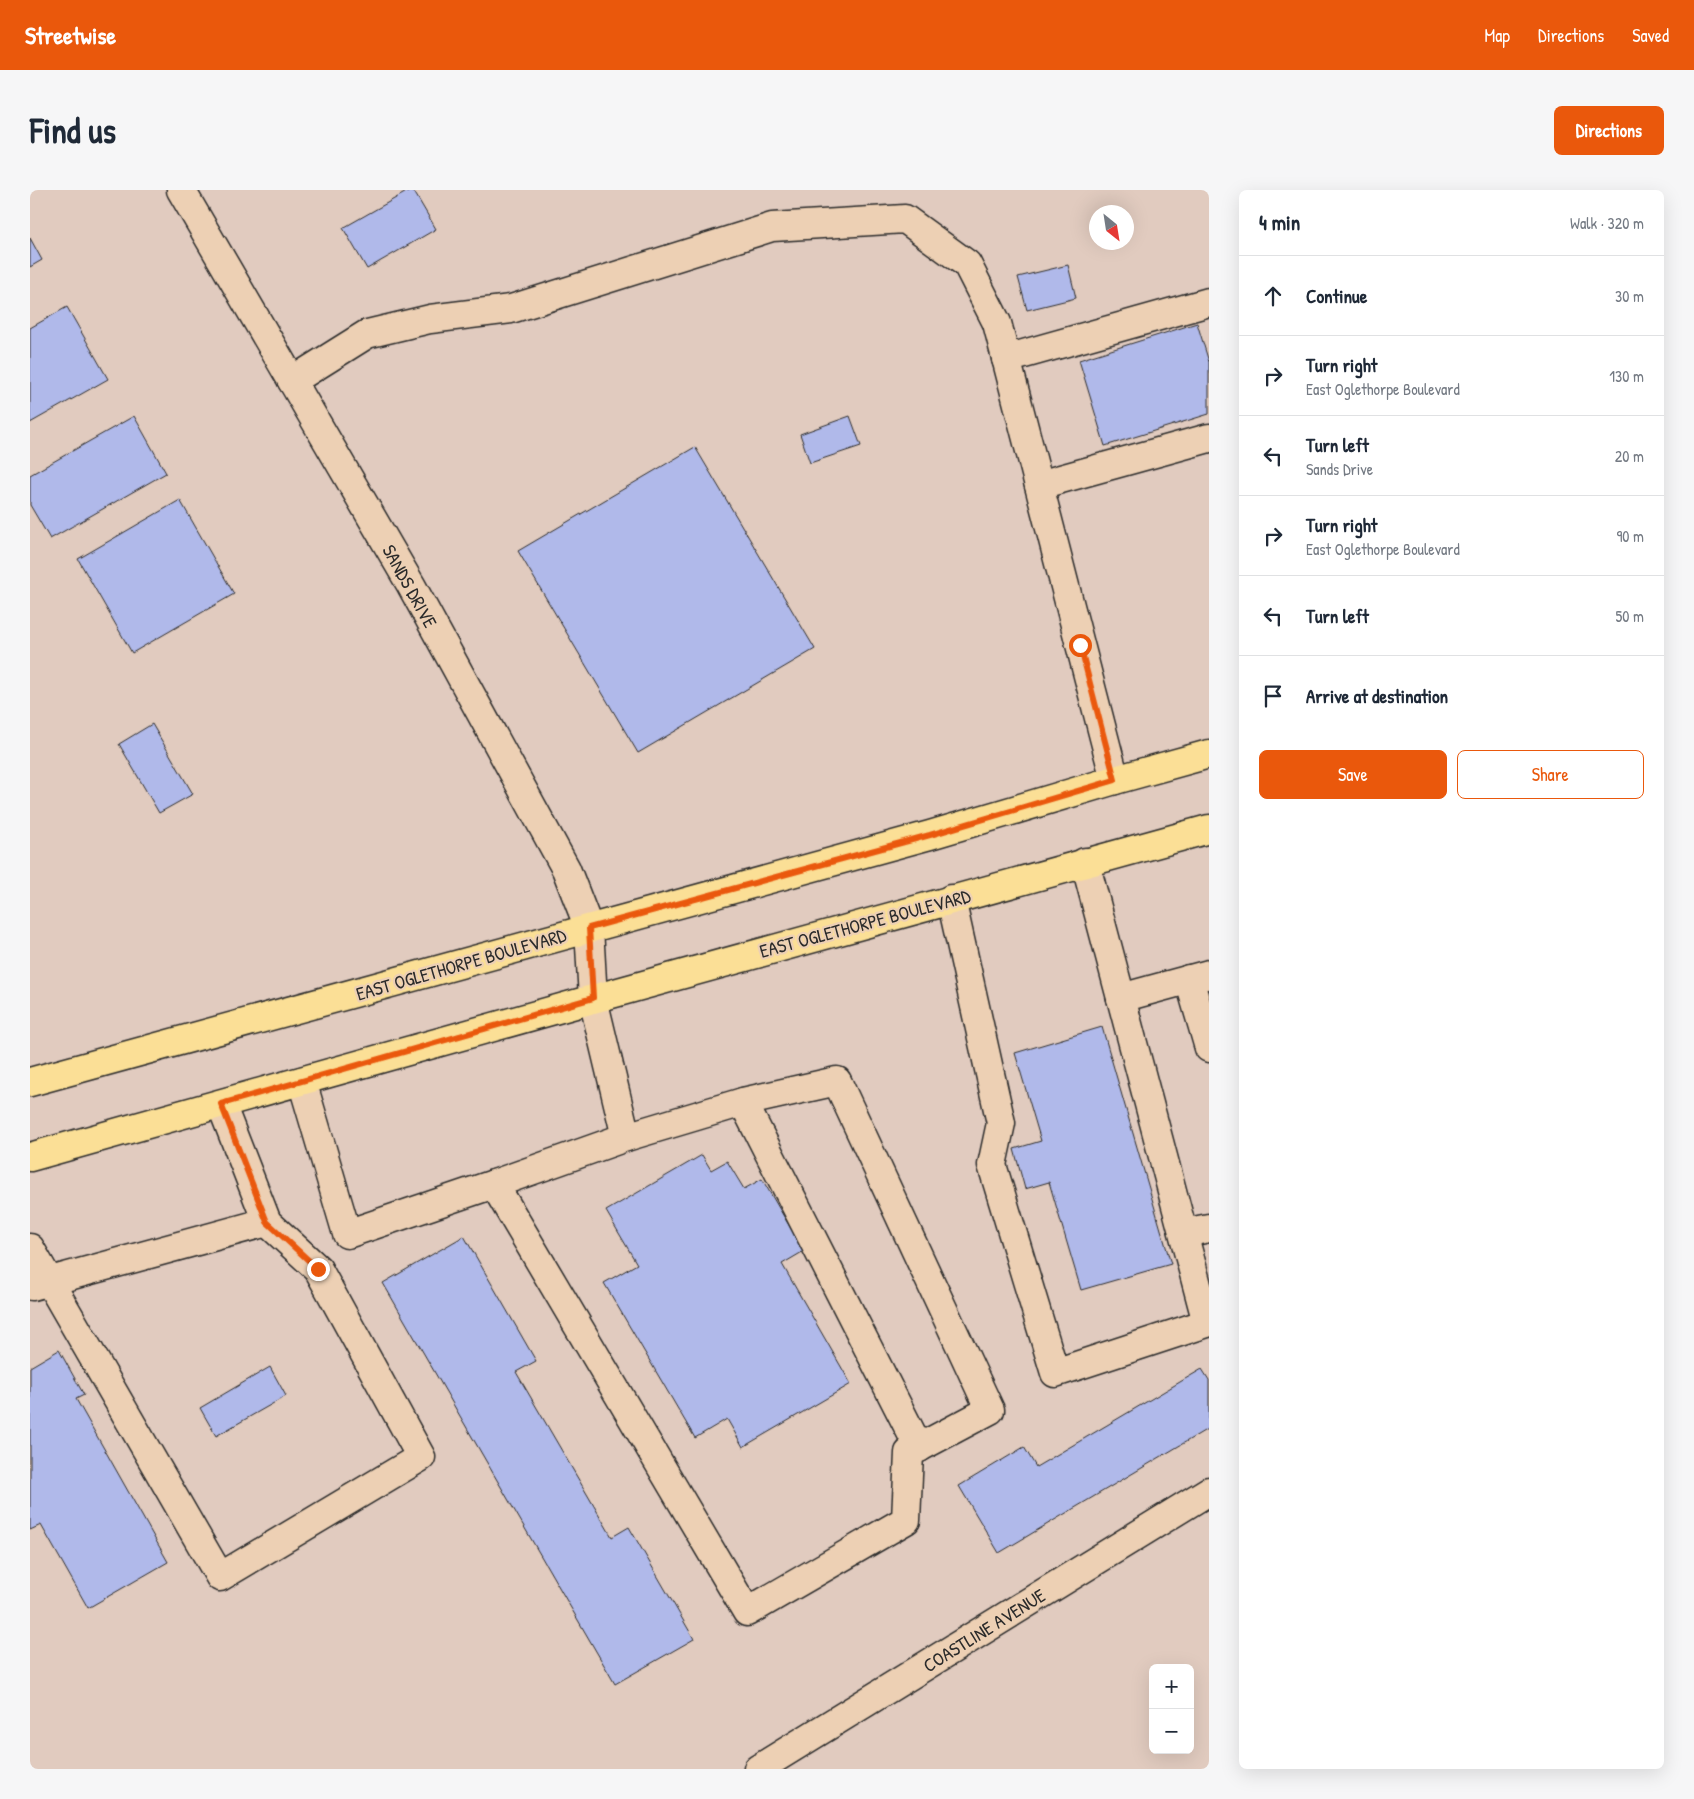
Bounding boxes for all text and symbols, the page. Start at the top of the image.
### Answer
text: Streetwise [25,19,116,51]
text: Map [1485,23,1510,48]
text: Directions [1538,23,1604,48]
text: Saved [1632,23,1669,48]
button: Directions [1554,106,1664,155]
text: Find us [30,107,116,154]
north arrow [1089,205,1134,250]
text: 4 min [1259,208,1300,237]
text: Walk · 320 m [1570,212,1644,234]
icon: ahead [1259,282,1287,310]
text: Continue [1306,283,1367,309]
text: 30 m [1615,285,1644,307]
text: Turn right [1306,352,1377,378]
icon: right [1259,362,1287,390]
text: 130 m [1609,365,1644,387]
text: East Oglethorpe Boulevard [1306,378,1460,400]
text: Turn left [1306,432,1369,458]
icon: left [1259,442,1287,470]
text: 20 m [1615,445,1644,467]
text: Sands Drive [1306,458,1373,480]
text: Turn right [1306,512,1377,538]
icon: right [1259,522,1287,550]
text: 90 m [1616,525,1644,547]
text: East Oglethorpe Boulevard [1306,538,1460,560]
street label: SANDS DRIVE [376,540,444,633]
icon: left [1259,602,1287,630]
text: Turn left [1306,603,1369,629]
text: 50 m [1616,605,1644,627]
route start [1069,634,1092,657]
icon: arrive [1259,682,1287,710]
text: Arrive at destination [1306,683,1448,709]
button: Save [1259,750,1447,799]
button: Share [1457,750,1644,799]
street label: EAST OGLETHORPE BOULEVARD [757,882,973,964]
street label: EAST OGLETHORPE BOULEVARD [353,922,569,1006]
route end [307,1258,330,1281]
street label: COASTLINE AVENUE [918,1582,1051,1678]
map controls [1149,1664,1194,1754]
button: + [1149,1664,1194,1709]
button: − [1149,1709,1194,1754]

